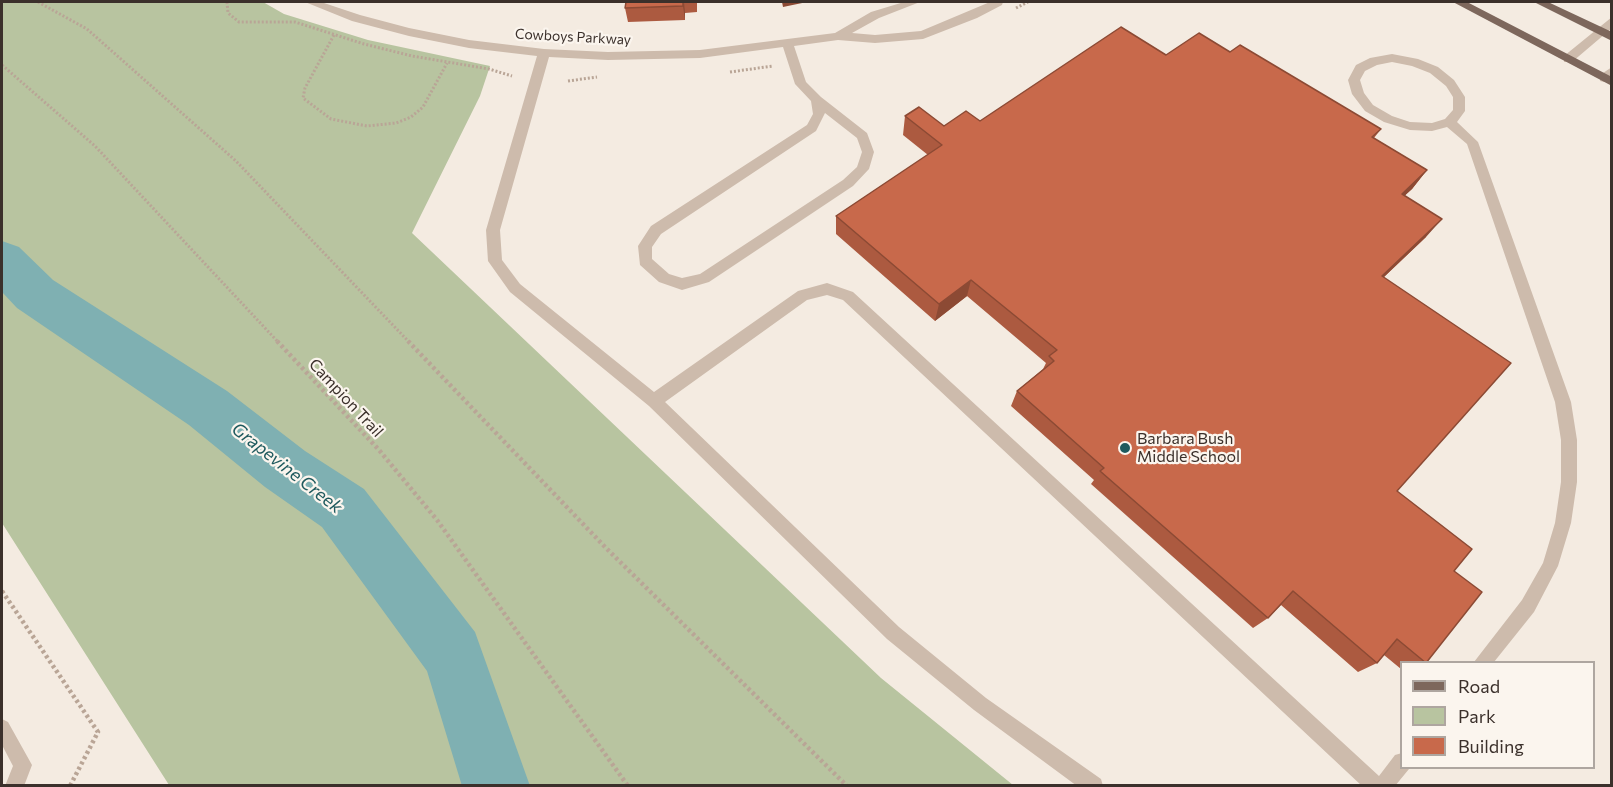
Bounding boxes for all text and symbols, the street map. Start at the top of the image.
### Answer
street label: Cowboys Parkway [514,26,632,48]
street label: Campion Trail [305,355,387,441]
water label: Grapevine Creek [227,418,347,518]
place label: Barbara Bush Middle School [1137,429,1240,467]
marker: Barbara Bush Middle School [1118,441,1132,455]
legend [1400,661,1595,769]
text: Road [1458,675,1500,697]
text: Park [1458,705,1496,727]
text: Building [1458,735,1524,757]

